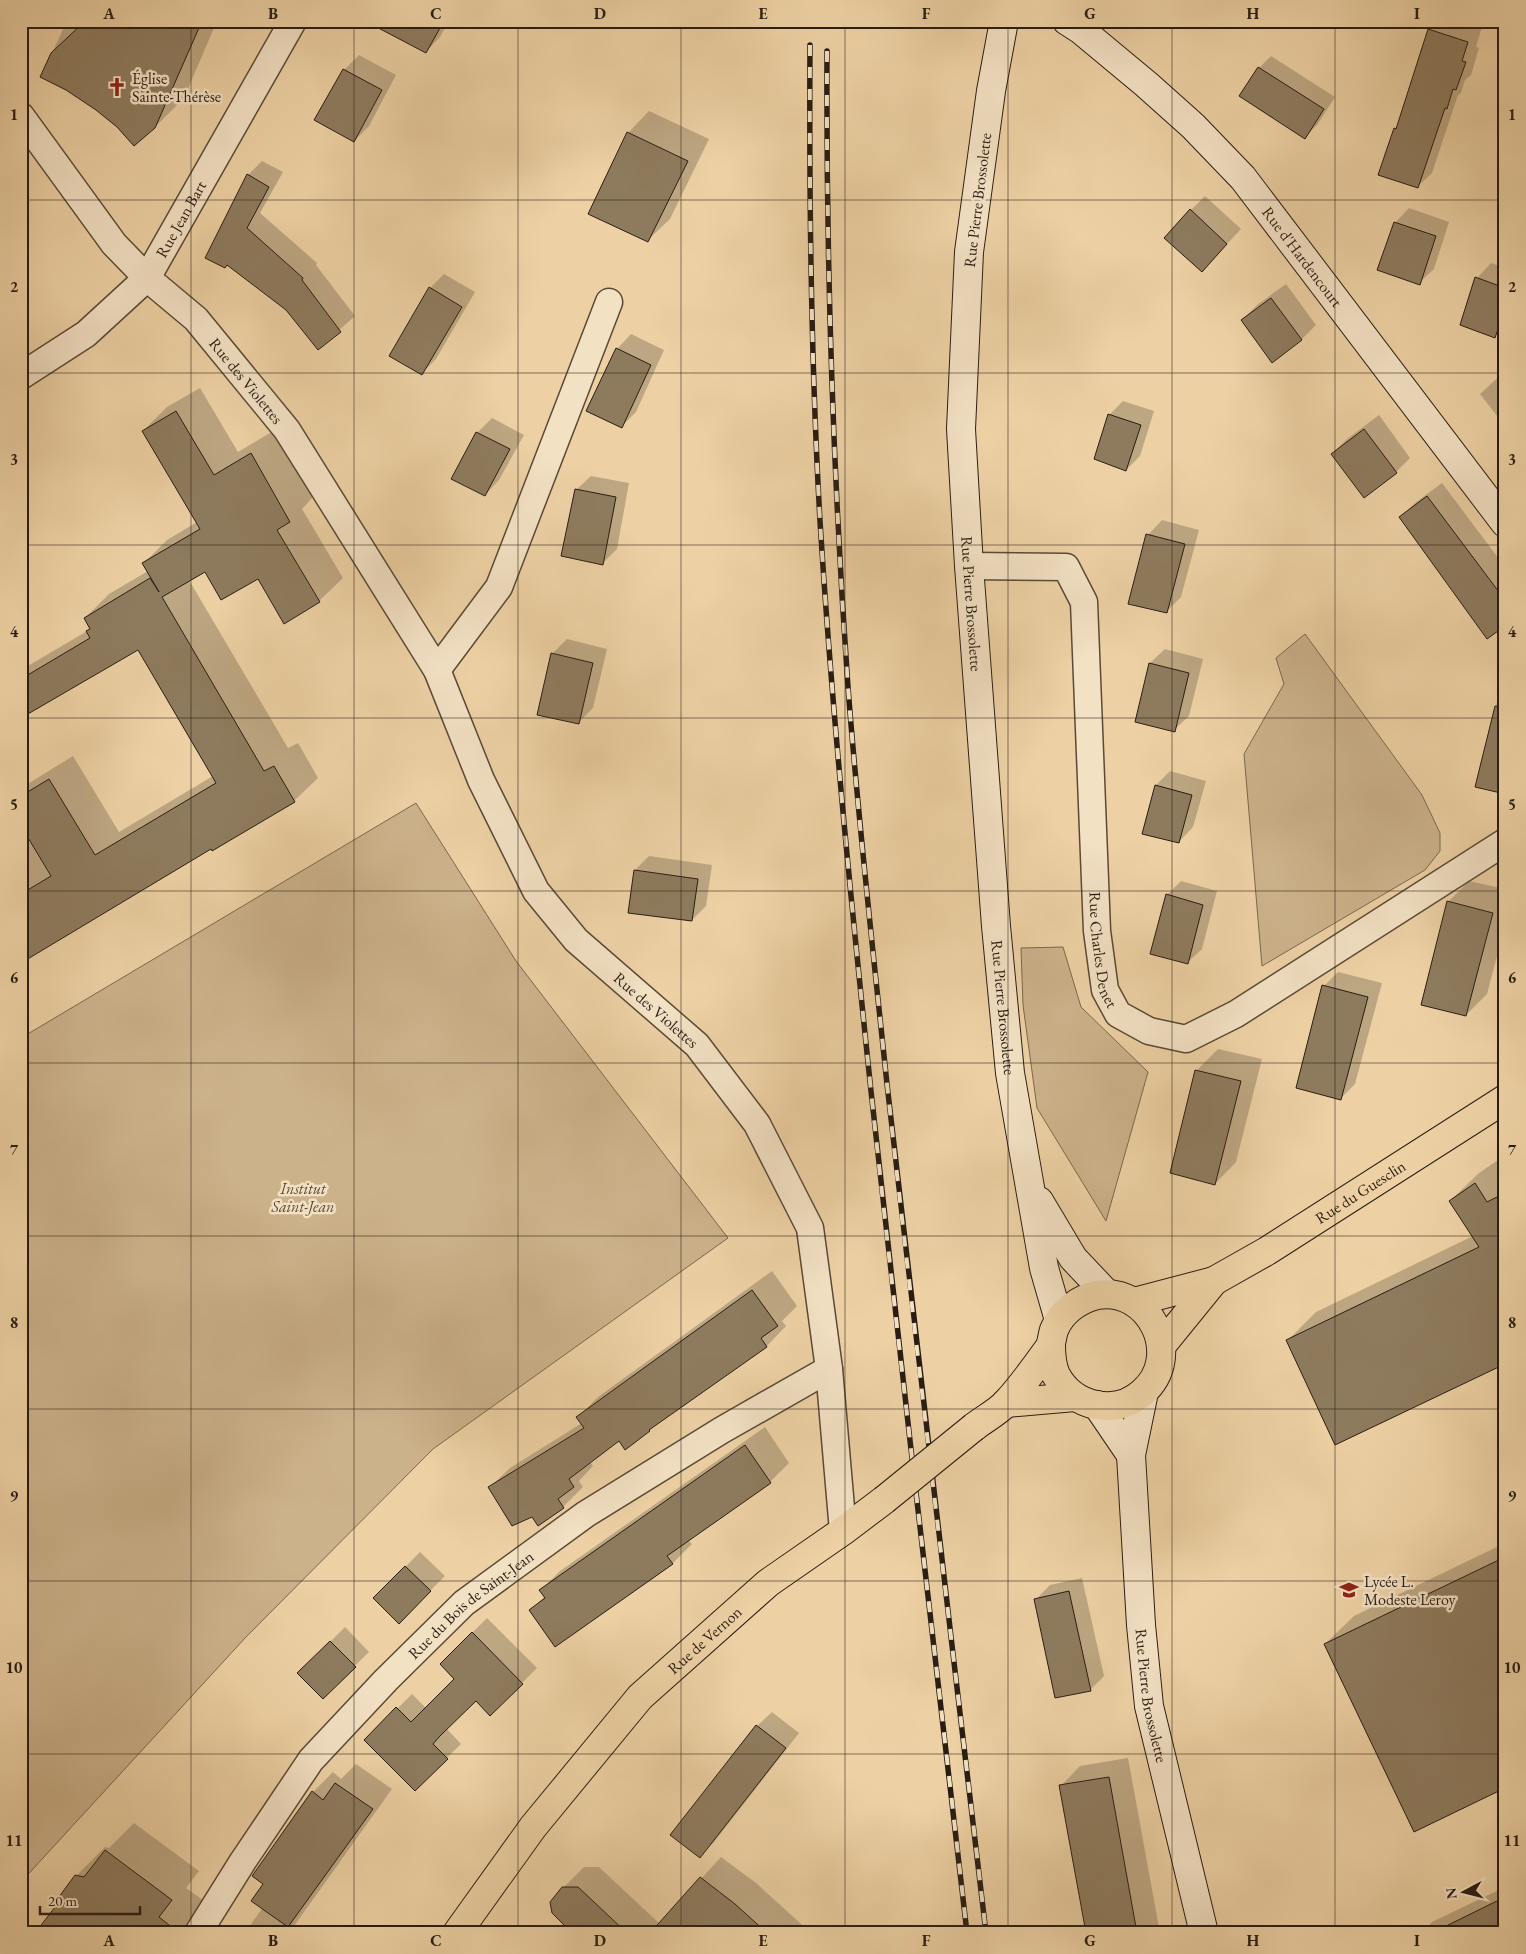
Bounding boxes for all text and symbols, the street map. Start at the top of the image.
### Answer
text: A [102,3,115,24]
text: B [268,3,278,24]
text: C [430,3,442,24]
text: D [594,3,606,24]
text: E [758,3,768,24]
text: F [922,3,931,24]
text: G [1084,3,1096,24]
text: H [1247,3,1260,24]
text: I [1414,3,1420,24]
place label: Église Sainte-Thérèse [132,68,221,107]
church icon: Église Sainte-Thérèse [106,76,128,98]
text: 1 [10,104,18,125]
text: 1 [1508,104,1516,125]
street label: Rue Pierre Brossolette [959,132,996,269]
street label: Rue Jean Bart [151,177,211,262]
street label: Rue d'Hardencourt [1257,202,1347,311]
text: 2 [10,276,19,297]
text: 2 [1508,276,1517,297]
street label: Rue des Violettes [204,333,288,428]
text: 3 [10,449,18,470]
text: 3 [1508,449,1516,470]
street label: Rue Pierre Brossolette [956,536,987,672]
text: 4 [10,621,19,642]
text: 4 [1508,621,1517,642]
text: 5 [10,794,18,815]
text: 5 [1508,794,1516,815]
street label: Rue Charles Denet [1084,891,1123,1011]
street label: Rue Pierre Brossolette [986,939,1020,1076]
text: 6 [10,967,19,988]
text: 6 [1508,967,1517,988]
street label: Rue des Violettes [609,968,703,1053]
text: 7 [10,1139,19,1160]
text: 7 [1508,1139,1517,1160]
street label: Rue du Guesclin [1311,1155,1410,1229]
park label: Institut Saint-Jean [271,1178,334,1217]
text: 8 [10,1312,18,1333]
text: 8 [1508,1312,1516,1333]
text: 9 [10,1485,19,1506]
text: 9 [1508,1485,1517,1506]
street label: Rue du Bois de Saint-Jean [403,1546,538,1664]
place label: Lycée L. Modeste Leroy [1364,1571,1456,1610]
school or university icon: Lycée L. Modeste Leroy [1338,1579,1360,1601]
street label: Rue de Vernon [663,1601,747,1679]
street label: Rue Pierre Brossolette [1130,1628,1172,1765]
text: 10 [6,1657,23,1678]
text: 10 [1504,1657,1521,1678]
text: 11 [6,1830,22,1851]
text: 11 [1504,1830,1520,1851]
north arrow [1438,1866,1488,1916]
scale bar [40,1884,140,1916]
text: N [1441,1886,1461,1900]
text: 20 m [48,1891,77,1910]
text: A [102,1930,115,1951]
text: B [268,1930,278,1951]
text: C [430,1930,442,1951]
text: D [594,1930,606,1951]
text: E [758,1930,768,1951]
text: F [922,1930,931,1951]
text: G [1084,1930,1096,1951]
text: H [1247,1930,1260,1951]
text: I [1414,1930,1420,1951]

